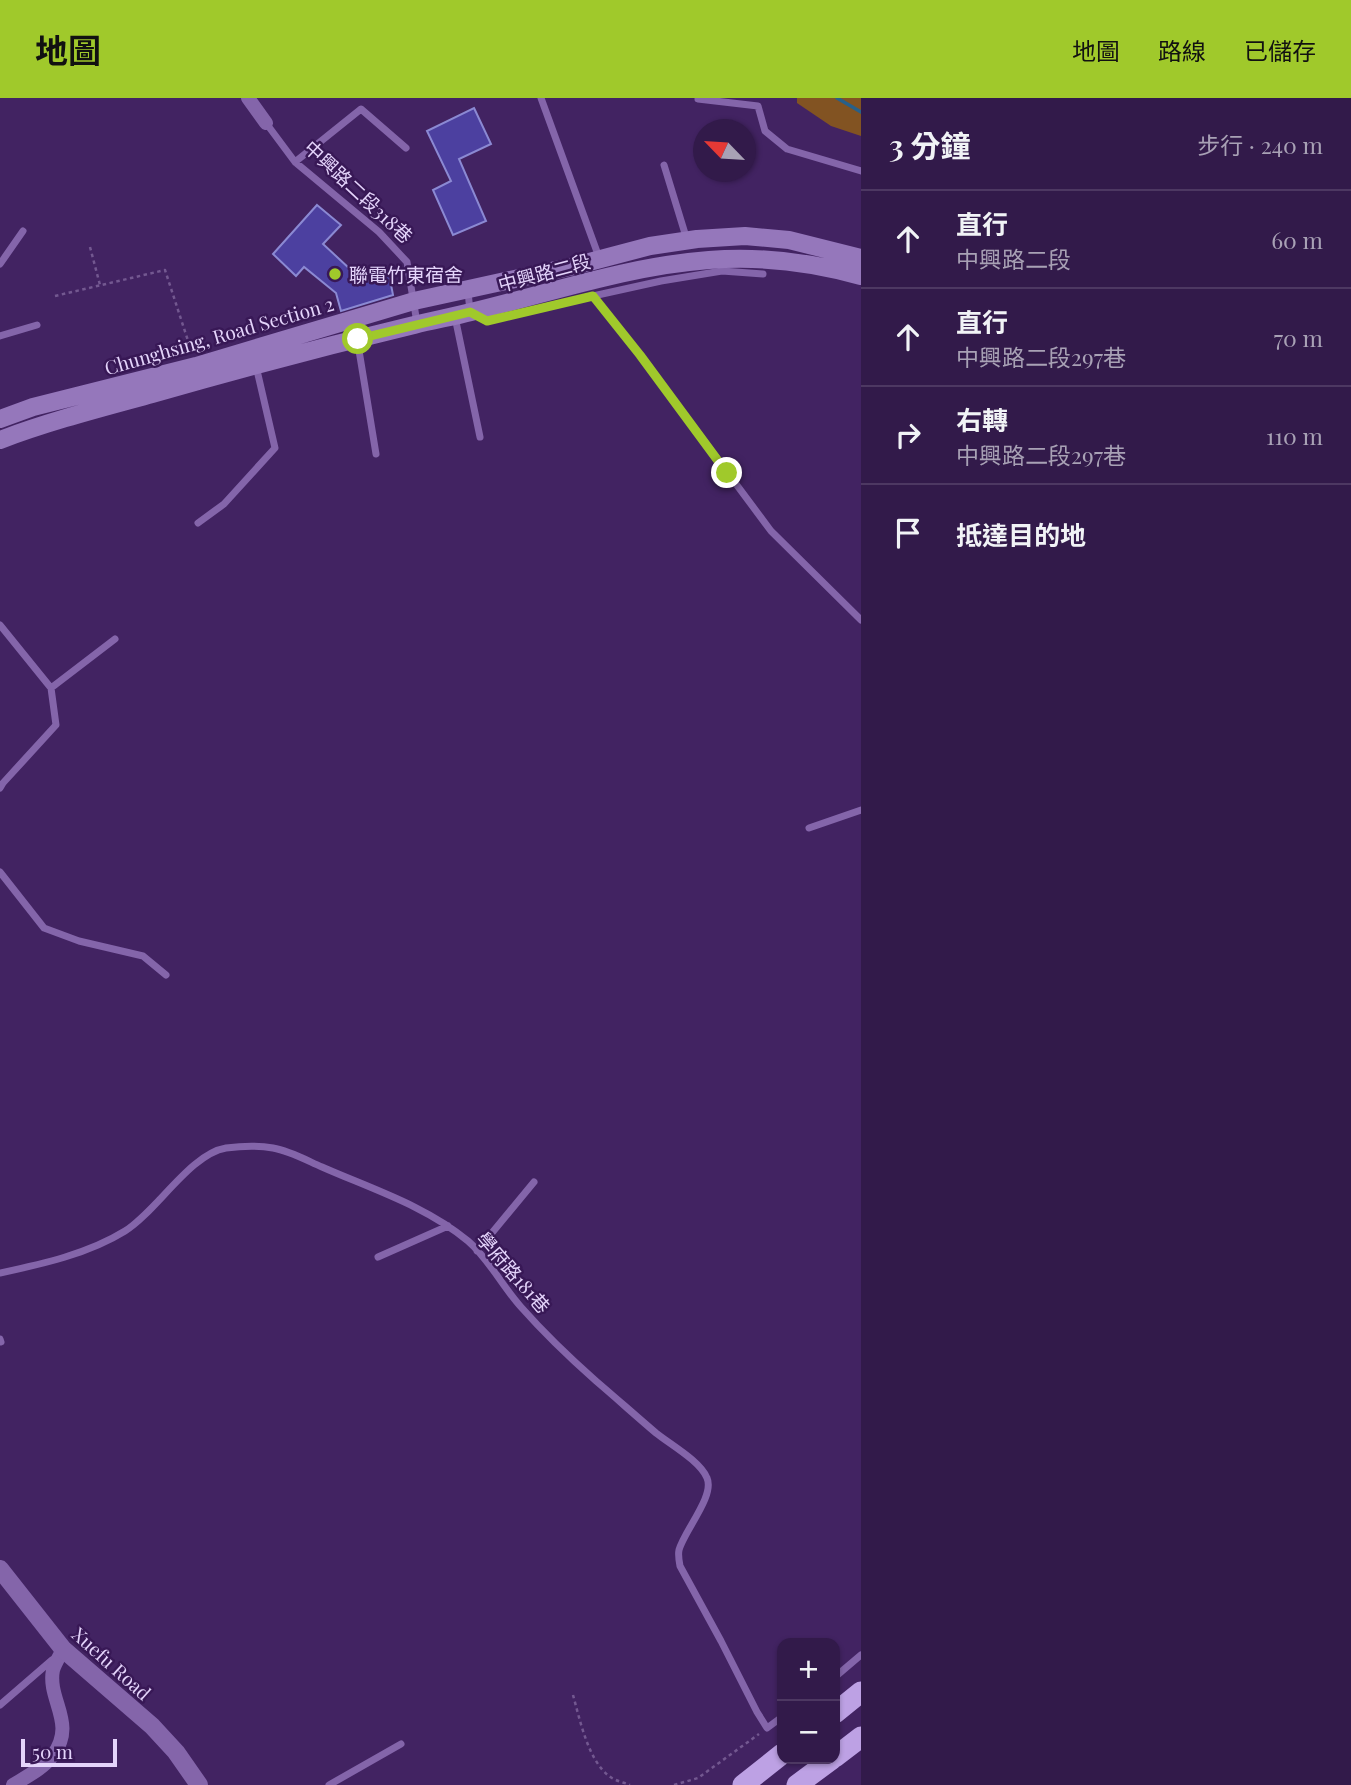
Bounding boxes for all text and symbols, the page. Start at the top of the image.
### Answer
text: 地圖 [35,27,101,71]
text: 地圖 [1072,34,1120,66]
text: 路線 [1158,34,1206,66]
text: 已儲存 [1244,34,1316,66]
north arrow [693,119,756,182]
text: 3 分鐘 [889,125,970,165]
text: 步行 · 240 m [1197,129,1323,160]
street label: 中興路二段318巷 [299,134,419,248]
text: 直行 [956,206,1008,241]
icon: ahead [889,220,927,258]
text: 60 m [1271,224,1323,255]
text: 中興路二段 [956,243,1071,274]
street label: 中興路二段 [495,247,593,297]
place label: 聯電竹東宿舍 [349,261,463,287]
marker: 聯電竹東宿舍 [327,266,343,282]
street label: Chunghsing, Road Section 2 [101,290,337,380]
text: 直行 [956,304,1008,339]
icon: ahead [889,318,927,356]
text: 70 m [1274,322,1323,353]
route start [342,323,373,354]
text: 中興路二段297巷 [956,341,1126,372]
text: 右轉 [956,402,1008,437]
icon: right [889,416,927,454]
text: 110 m [1266,420,1323,451]
text: 中興路二段297巷 [956,439,1126,470]
route end [711,457,742,488]
icon: arrive [889,514,927,552]
text: 抵達目的地 [956,517,1086,552]
street label: 學府路181巷 [471,1226,557,1318]
street label: Xuefu Road [67,1621,157,1705]
map controls [777,1638,840,1764]
button: + [777,1638,840,1701]
button: − [777,1701,840,1764]
scale bar [21,1736,117,1768]
text: 50 m [32,1738,73,1764]

